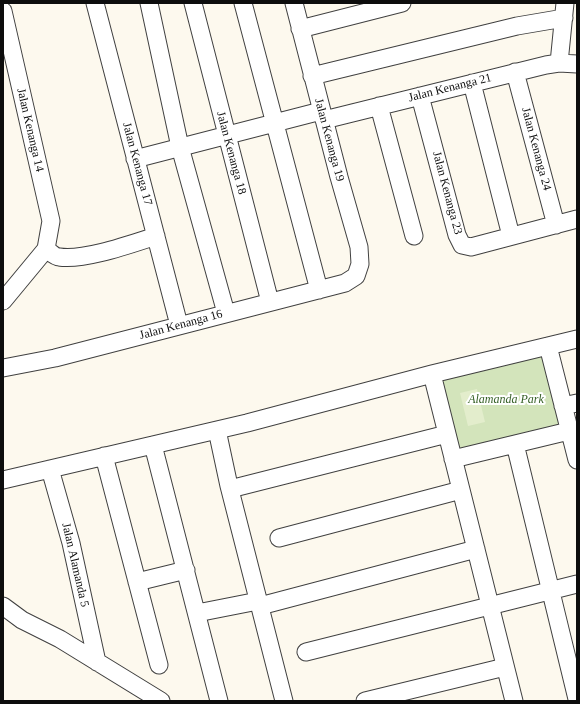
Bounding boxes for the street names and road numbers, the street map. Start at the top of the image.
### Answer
street label: Jalan Kenanga 21 [407,71,493,105]
street label: Jalan Kenanga 14 [13,87,47,173]
street label: Jalan Kenanga 19 [311,97,347,183]
street label: Jalan Kenanga 24 [518,106,554,192]
street label: Jalan Kenanga 18 [213,110,249,196]
street label: Jalan Kenanga 17 [119,121,155,207]
street label: Jalan Kenanga 23 [429,150,465,236]
street label: Jalan Kenanga 16 [138,307,224,343]
street label: Jalan Alamanda 5 [58,521,92,609]

